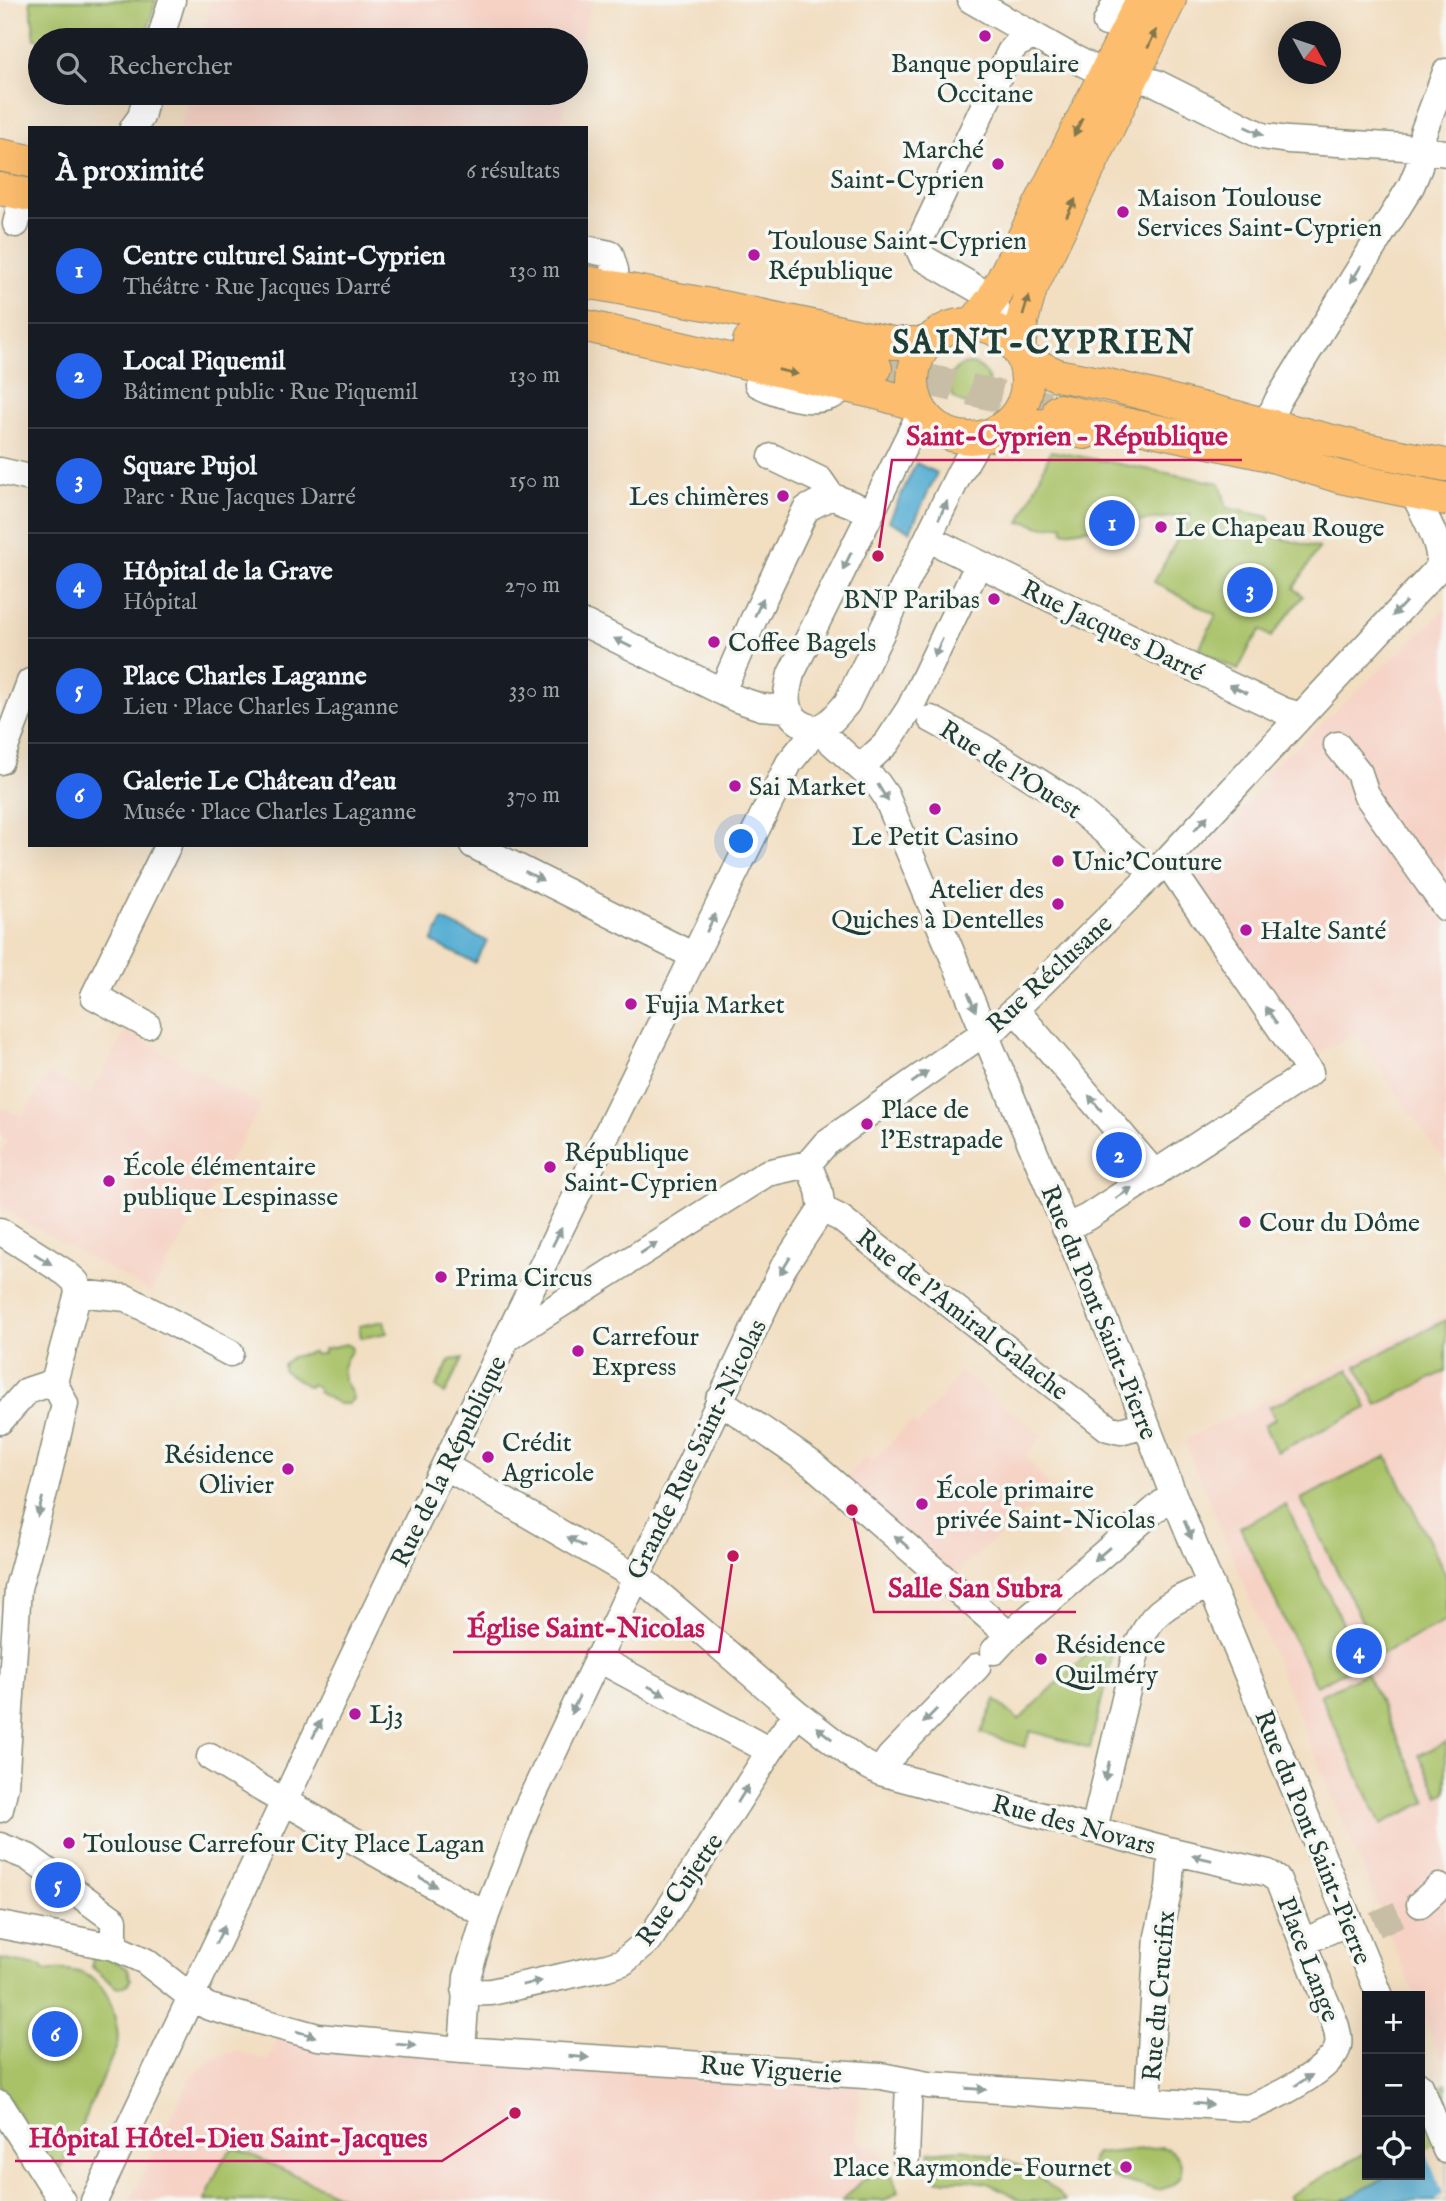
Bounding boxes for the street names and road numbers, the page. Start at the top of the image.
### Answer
street label: Rue Jacques Darré [1016,573,1209,690]
street label: Rue de l'Ouest [933,713,1087,827]
street label: Rue Réclusane [980,907,1120,1041]
street label: Rue du Pont Saint-Pierre [1032,1180,1165,1445]
street label: Rue de l'Amiral Galache [849,1222,1075,1408]
street label: Grande Rue Saint-Nicolas [620,1314,775,1585]
street label: Rue de la République [384,1350,515,1573]
street label: Rue du Pont Saint-Pierre [1246,1705,1379,1970]
street label: Rue des Novars [988,1788,1159,1863]
street label: Rue Cujette [629,1827,731,1953]
street label: Place Lange [1269,1892,1347,2027]
street label: Rue du Crucifix [1136,1909,1183,2083]
street label: Rue Viguerie [699,2049,843,2092]

